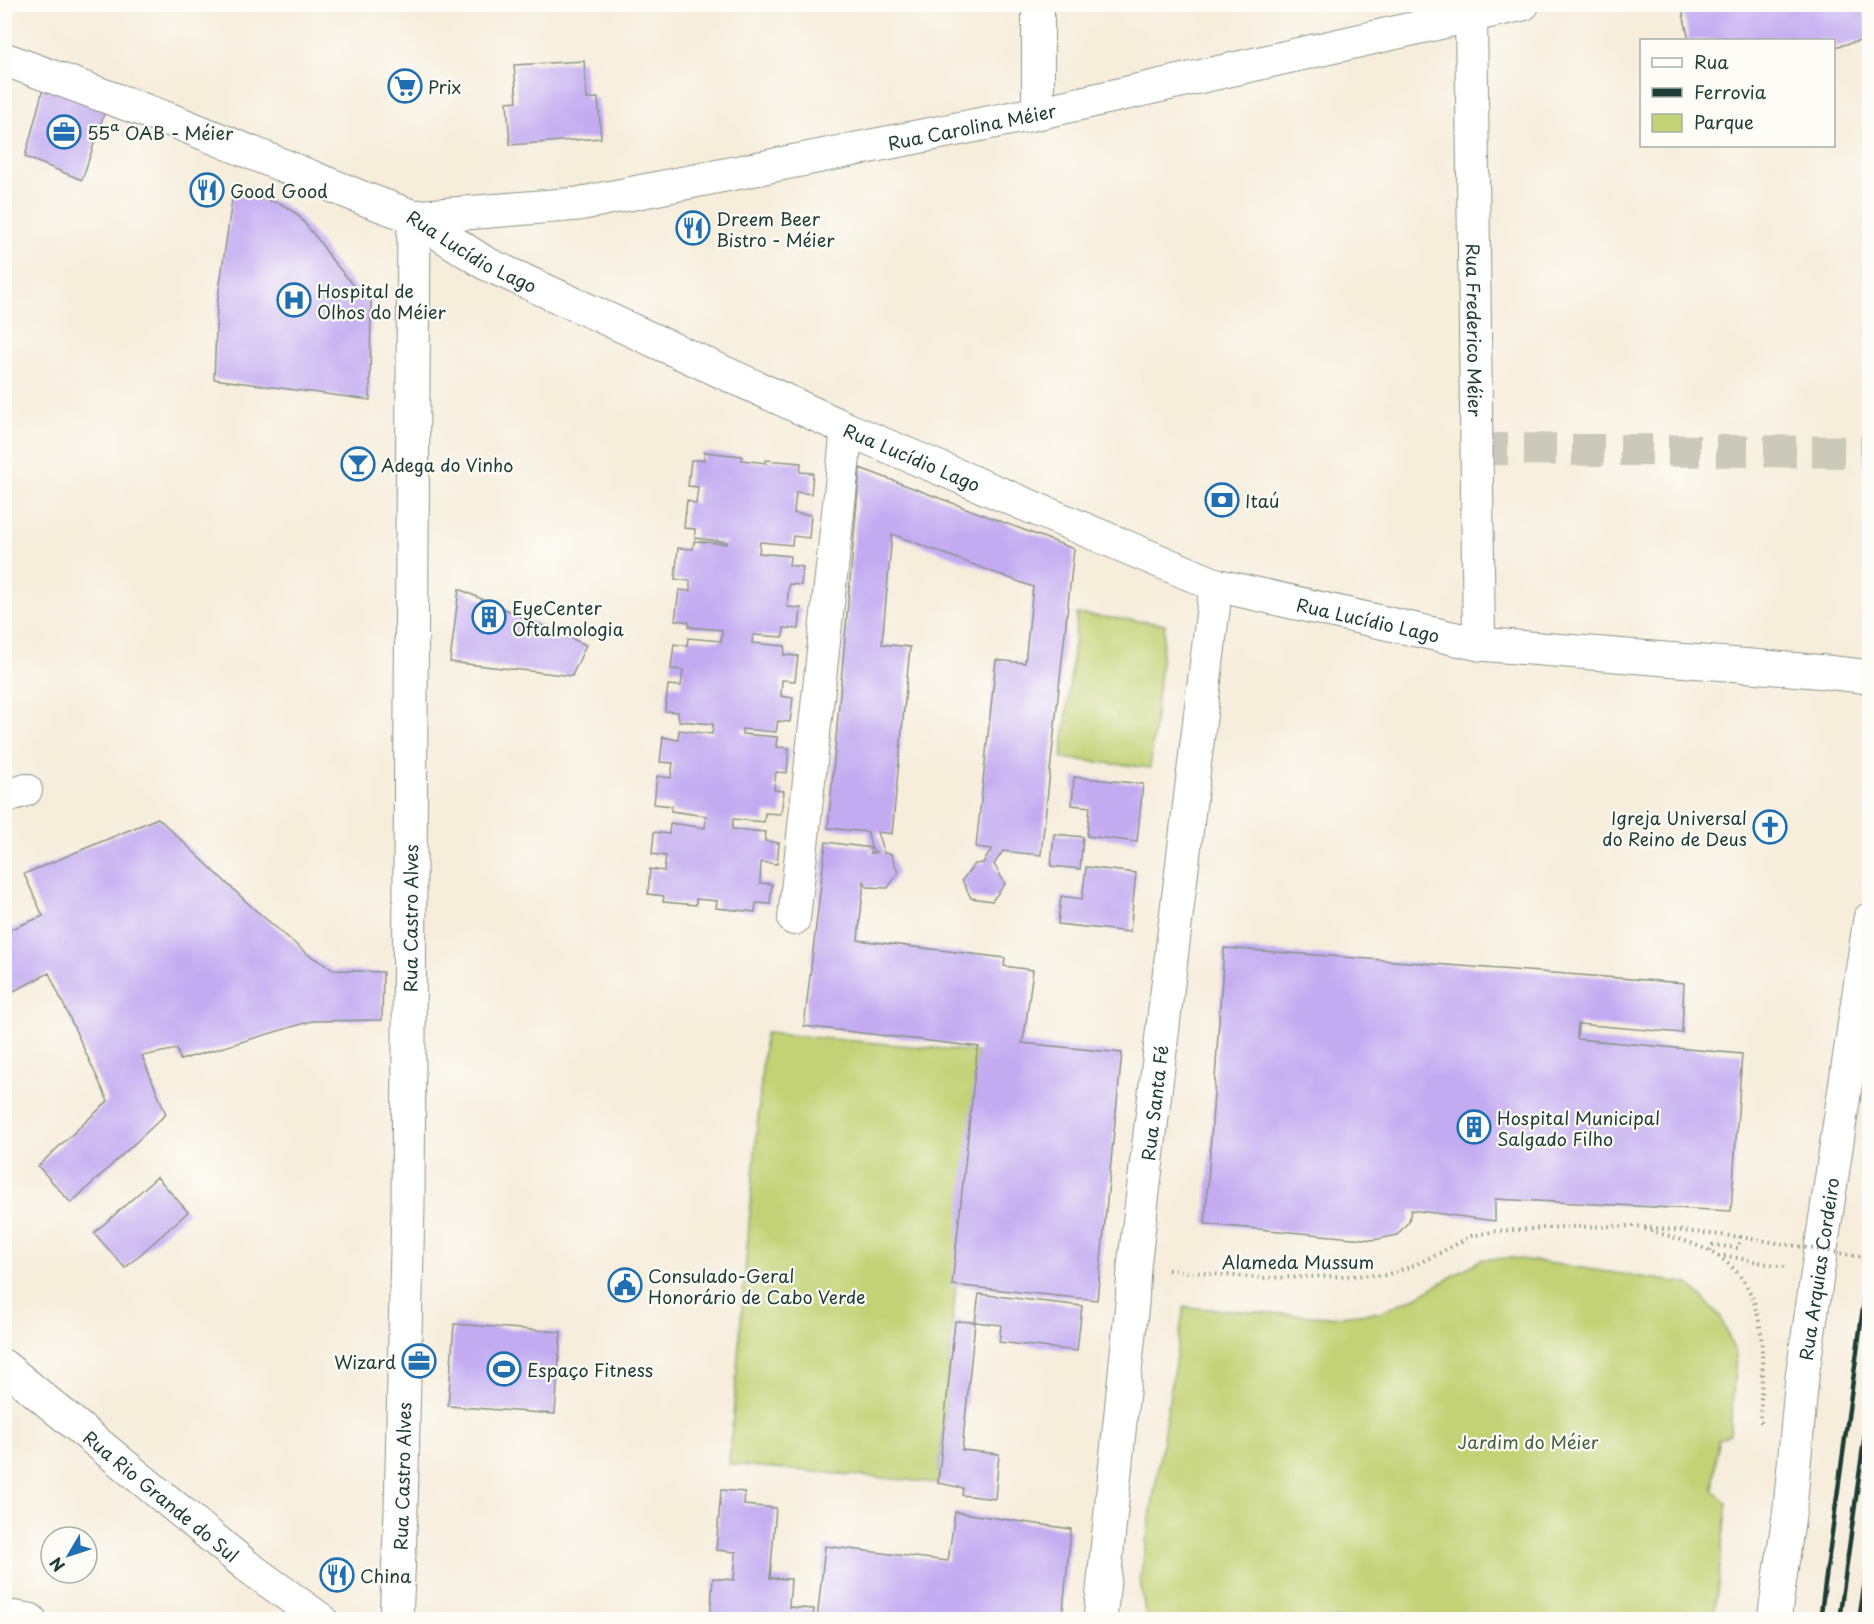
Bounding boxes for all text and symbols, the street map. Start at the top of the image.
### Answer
legend [1640,39,1835,147]
text: Rua [1694,48,1729,75]
supermarket icon: Prix [387,68,423,104]
place label: Prix [428,73,461,100]
text: Ferrovia [1694,78,1767,105]
street label: Rua Carolina Méier [885,96,1059,156]
text: Parque [1694,108,1754,135]
office icon: 55ª OAB - Méier [46,114,82,150]
place label: 55ª OAB - Méier [87,119,234,146]
restaurant icon: Good Good [189,172,225,208]
place label: Good Good [230,177,328,204]
street label: Rua Lucídio Lago [402,203,542,299]
place label: Dreem Beer Bistro - Méier [716,205,835,253]
restaurant icon: Dreem Beer Bistro - Méier [675,210,711,246]
street label: Rua Frederico Méier [1460,243,1490,418]
place label: Hospital de Olhos do Méier [317,277,447,325]
hospital icon: Hospital de Olhos do Méier [276,282,312,318]
street label: Rua Lucídio Lago [840,416,985,497]
bar icon: Adega do Vinho [340,446,376,482]
place label: Adega do Vinho [381,451,513,478]
bank icon: Itaú [1204,482,1240,518]
place label: Itaú [1245,487,1280,514]
street label: Rua Lucídio Lago [1294,590,1443,648]
place label: EyeCenter Oftalmologia [512,594,624,642]
building icon: EyeCenter Oftalmologia [471,599,507,635]
place label: Igreja Universal do Reino de Deus [1602,804,1747,852]
church icon: Igreja Universal do Reino de Deus [1752,809,1788,845]
street label: Rua Castro Alves [396,844,424,992]
street label: Rua Santa Fé [1133,1043,1174,1162]
place label: Hospital Municipal Salgado Filho [1497,1104,1660,1152]
building icon: Hospital Municipal Salgado Filho [1456,1109,1492,1145]
street label: Rua Arquias Cordeiro [1791,1176,1845,1362]
street label: Alameda Mussum [1222,1248,1374,1275]
place label: Consulado-Geral Honorário de Cabo Verde [648,1262,866,1310]
public building icon: Consulado-Geral Honorário de Cabo Verde [607,1267,643,1303]
office icon: Wizard [401,1343,437,1379]
place label: Wizard [334,1348,396,1375]
sports icon: Espaço Fitness [486,1351,522,1387]
place label: Espaço Fitness [527,1356,653,1383]
street label: Rua Castro Alves [386,1402,417,1551]
street label: Rua Rio Grande do Sul [78,1424,245,1568]
park label: Jardim do Méier [1458,1428,1599,1455]
north arrow [39,1525,99,1585]
text: N [43,1553,70,1578]
restaurant icon: China [319,1557,355,1593]
place label: China [360,1562,412,1589]

